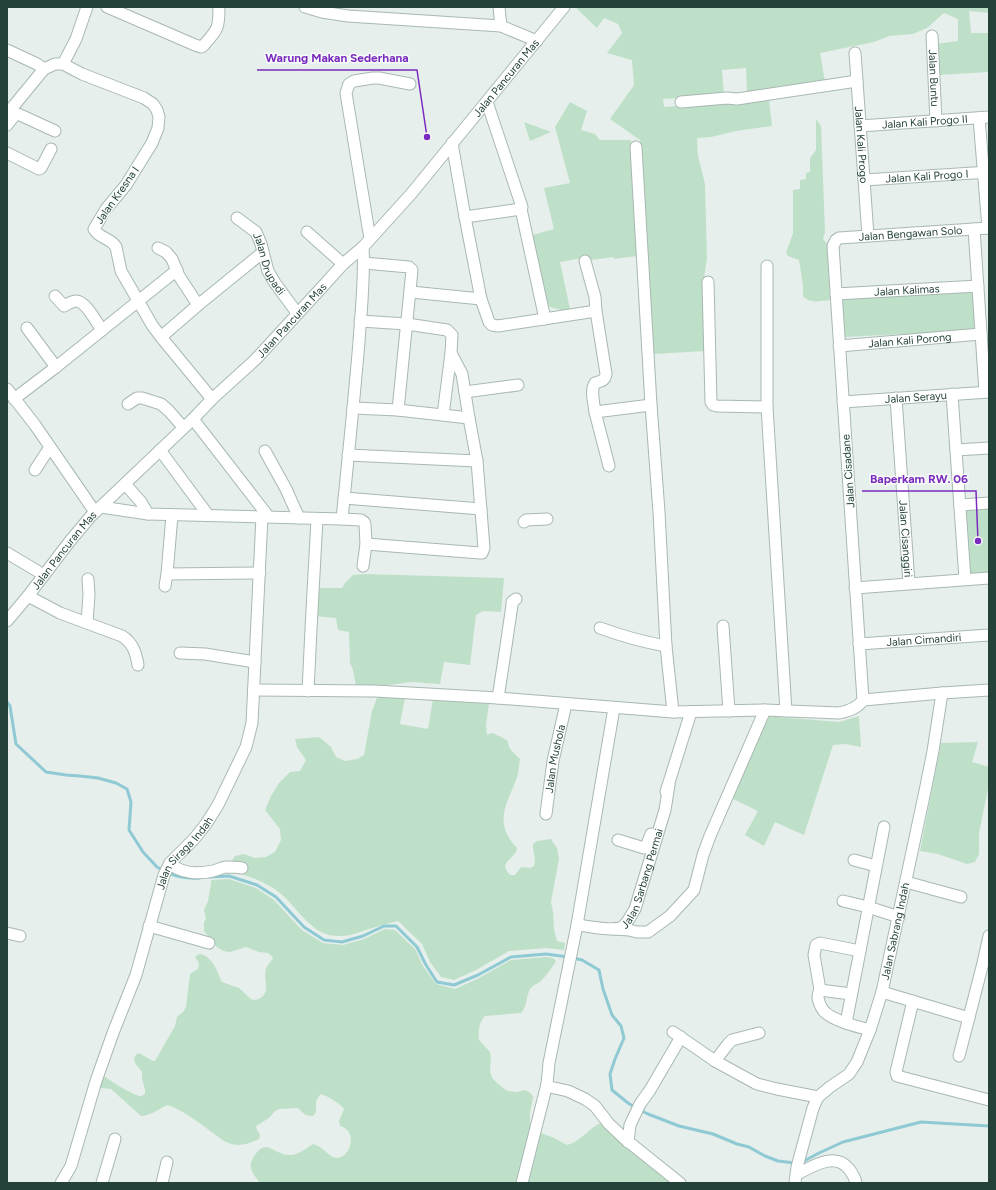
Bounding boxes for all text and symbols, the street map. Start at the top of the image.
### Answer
street label: Jalan Pancuran Mas [471,37,542,120]
callout: Warung Makan Sederhana [257,46,417,70]
street label: Jalan Buntu [926,49,941,107]
text: Warung Makan Sederhana [265,51,409,65]
street label: Jalan Kali Progo [852,106,870,184]
street label: Jalan Kali Progo II [881,112,968,131]
street label: Jalan Kresna I [93,164,142,227]
street label: Jalan Kali Progo I [885,167,969,186]
street label: Jalan Bengawan Solo [858,224,963,244]
street label: Jalan Drupadi [250,231,288,298]
street label: Jalan Pancuran Mas [255,281,329,360]
street label: Jalan Kalimas [874,282,940,299]
street label: Jalan Kali Porong [868,331,952,351]
street label: Jalan Serayu [884,389,947,406]
street label: Jalan Cisadane [839,434,858,508]
callout: Baperkam RW. 06 [862,467,976,491]
text: Baperkam RW. 06 [870,472,968,486]
street label: Jalan Cisanggiri [896,500,915,578]
street label: Jalan Pancuran Mas [29,508,99,592]
street label: Jalan Cimandiri [886,631,962,649]
street label: Jalan Mushola [543,723,568,794]
street label: Jalan Siraga Indah [154,814,216,891]
street label: Jalan Sarbang Permai [619,827,666,932]
street label: Jalan Sabrang Indah [879,881,912,981]

